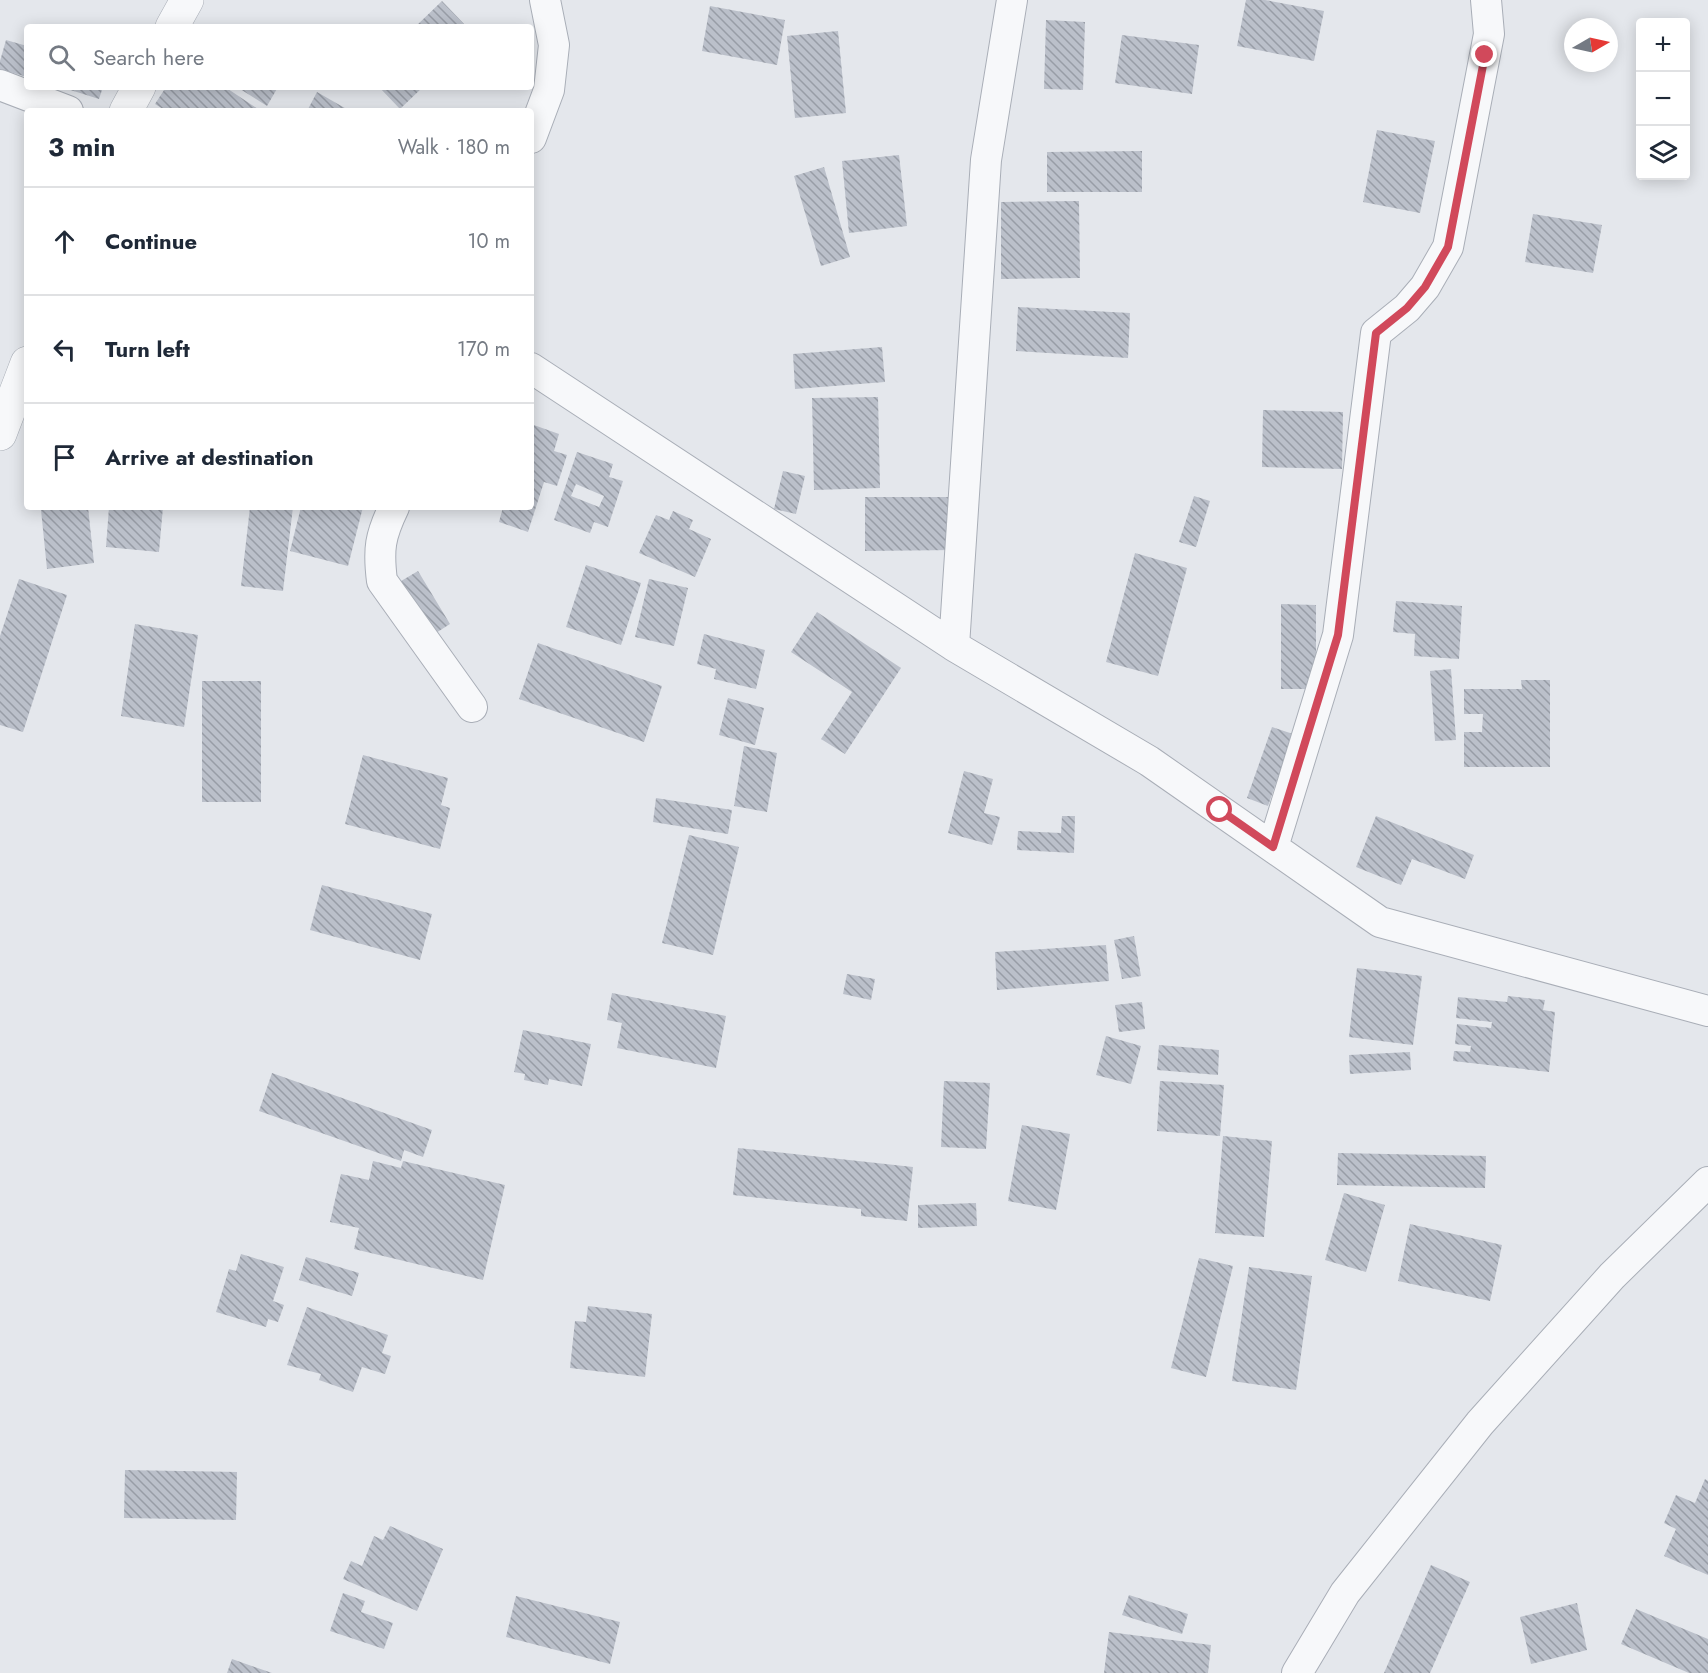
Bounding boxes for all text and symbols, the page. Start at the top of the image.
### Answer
north arrow [1564,18,1618,72]
map controls [1636,18,1690,180]
button: + [1636,18,1690,72]
search box [24,24,534,90]
icon: search [45,41,78,74]
text: Search here [93,41,204,73]
route end [1471,41,1497,67]
button: − [1636,72,1690,126]
button: layers [1636,126,1690,180]
text: 3 min [48,128,115,166]
text: Walk · 180 m [398,133,510,162]
icon: ahead [48,225,81,258]
text: Continue [105,225,197,257]
text: 10 m [467,227,510,256]
icon: left [48,333,81,366]
text: Turn left [105,333,190,365]
text: 170 m [457,335,510,364]
icon: arrive [48,441,81,474]
text: Arrive at destination [105,441,314,473]
route start [1206,796,1232,822]

